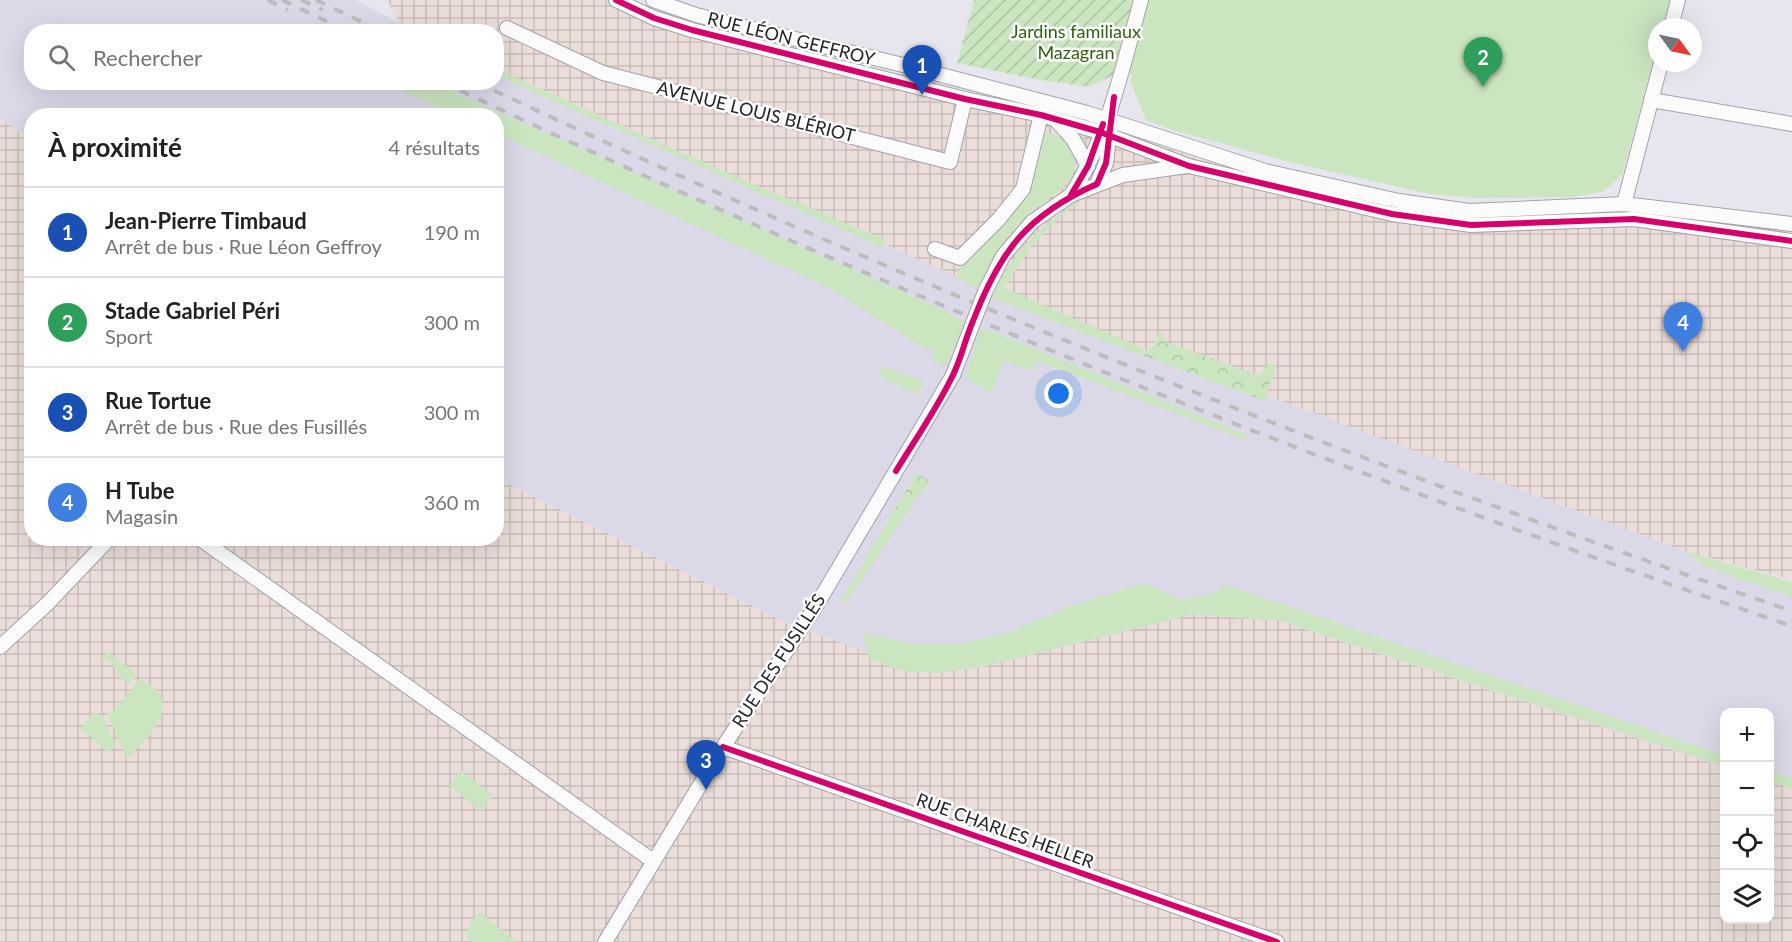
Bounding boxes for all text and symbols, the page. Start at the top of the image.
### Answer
street label: RUE LÉON GEFFROY [705,7,878,70]
north arrow [1648,18,1702,72]
park label: Jardins familiaux Mazagran [1011,20,1141,63]
search box [24,24,504,90]
pin: 2 [1464,38,1502,87]
icon: search [45,41,78,74]
text: Rechercher [93,44,202,71]
pin: 1 [902,46,942,95]
street label: AVENUE LOUIS BLÉRIOT [655,76,858,146]
text: À proximité [48,131,182,163]
text: 4 résultats [389,135,480,159]
text: Jean-Pierre Timbaud [105,207,307,234]
text: 1 [62,220,73,244]
text: 190 m [424,220,480,244]
text: Arrêt de bus · Rue Léon Geffroy [105,234,382,258]
text: Stade Gabriel Péri [105,297,280,324]
pin: 4 [1664,302,1702,352]
text: 2 [62,310,73,334]
text: 300 m [424,310,480,334]
text: Sport [105,324,153,348]
your location [1044,379,1073,408]
text: Rue Tortue [105,387,211,414]
text: 3 [62,400,73,424]
text: 300 m [424,400,480,424]
text: Arrêt de bus · Rue des Fusillés [105,414,367,438]
text: H Tube [105,477,174,504]
text: 4 [62,490,73,514]
text: 360 m [424,490,480,514]
text: Magasin [105,504,178,528]
street label: RUE DES FUSILLÉS [727,590,830,731]
map controls [1720,708,1774,924]
button: + [1720,708,1774,762]
pin: 3 [686,740,726,790]
button: − [1720,762,1774,816]
street label: RUE CHARLES HELLER [914,788,1098,873]
button: locate [1720,816,1774,870]
button: layers [1720,870,1774,924]

